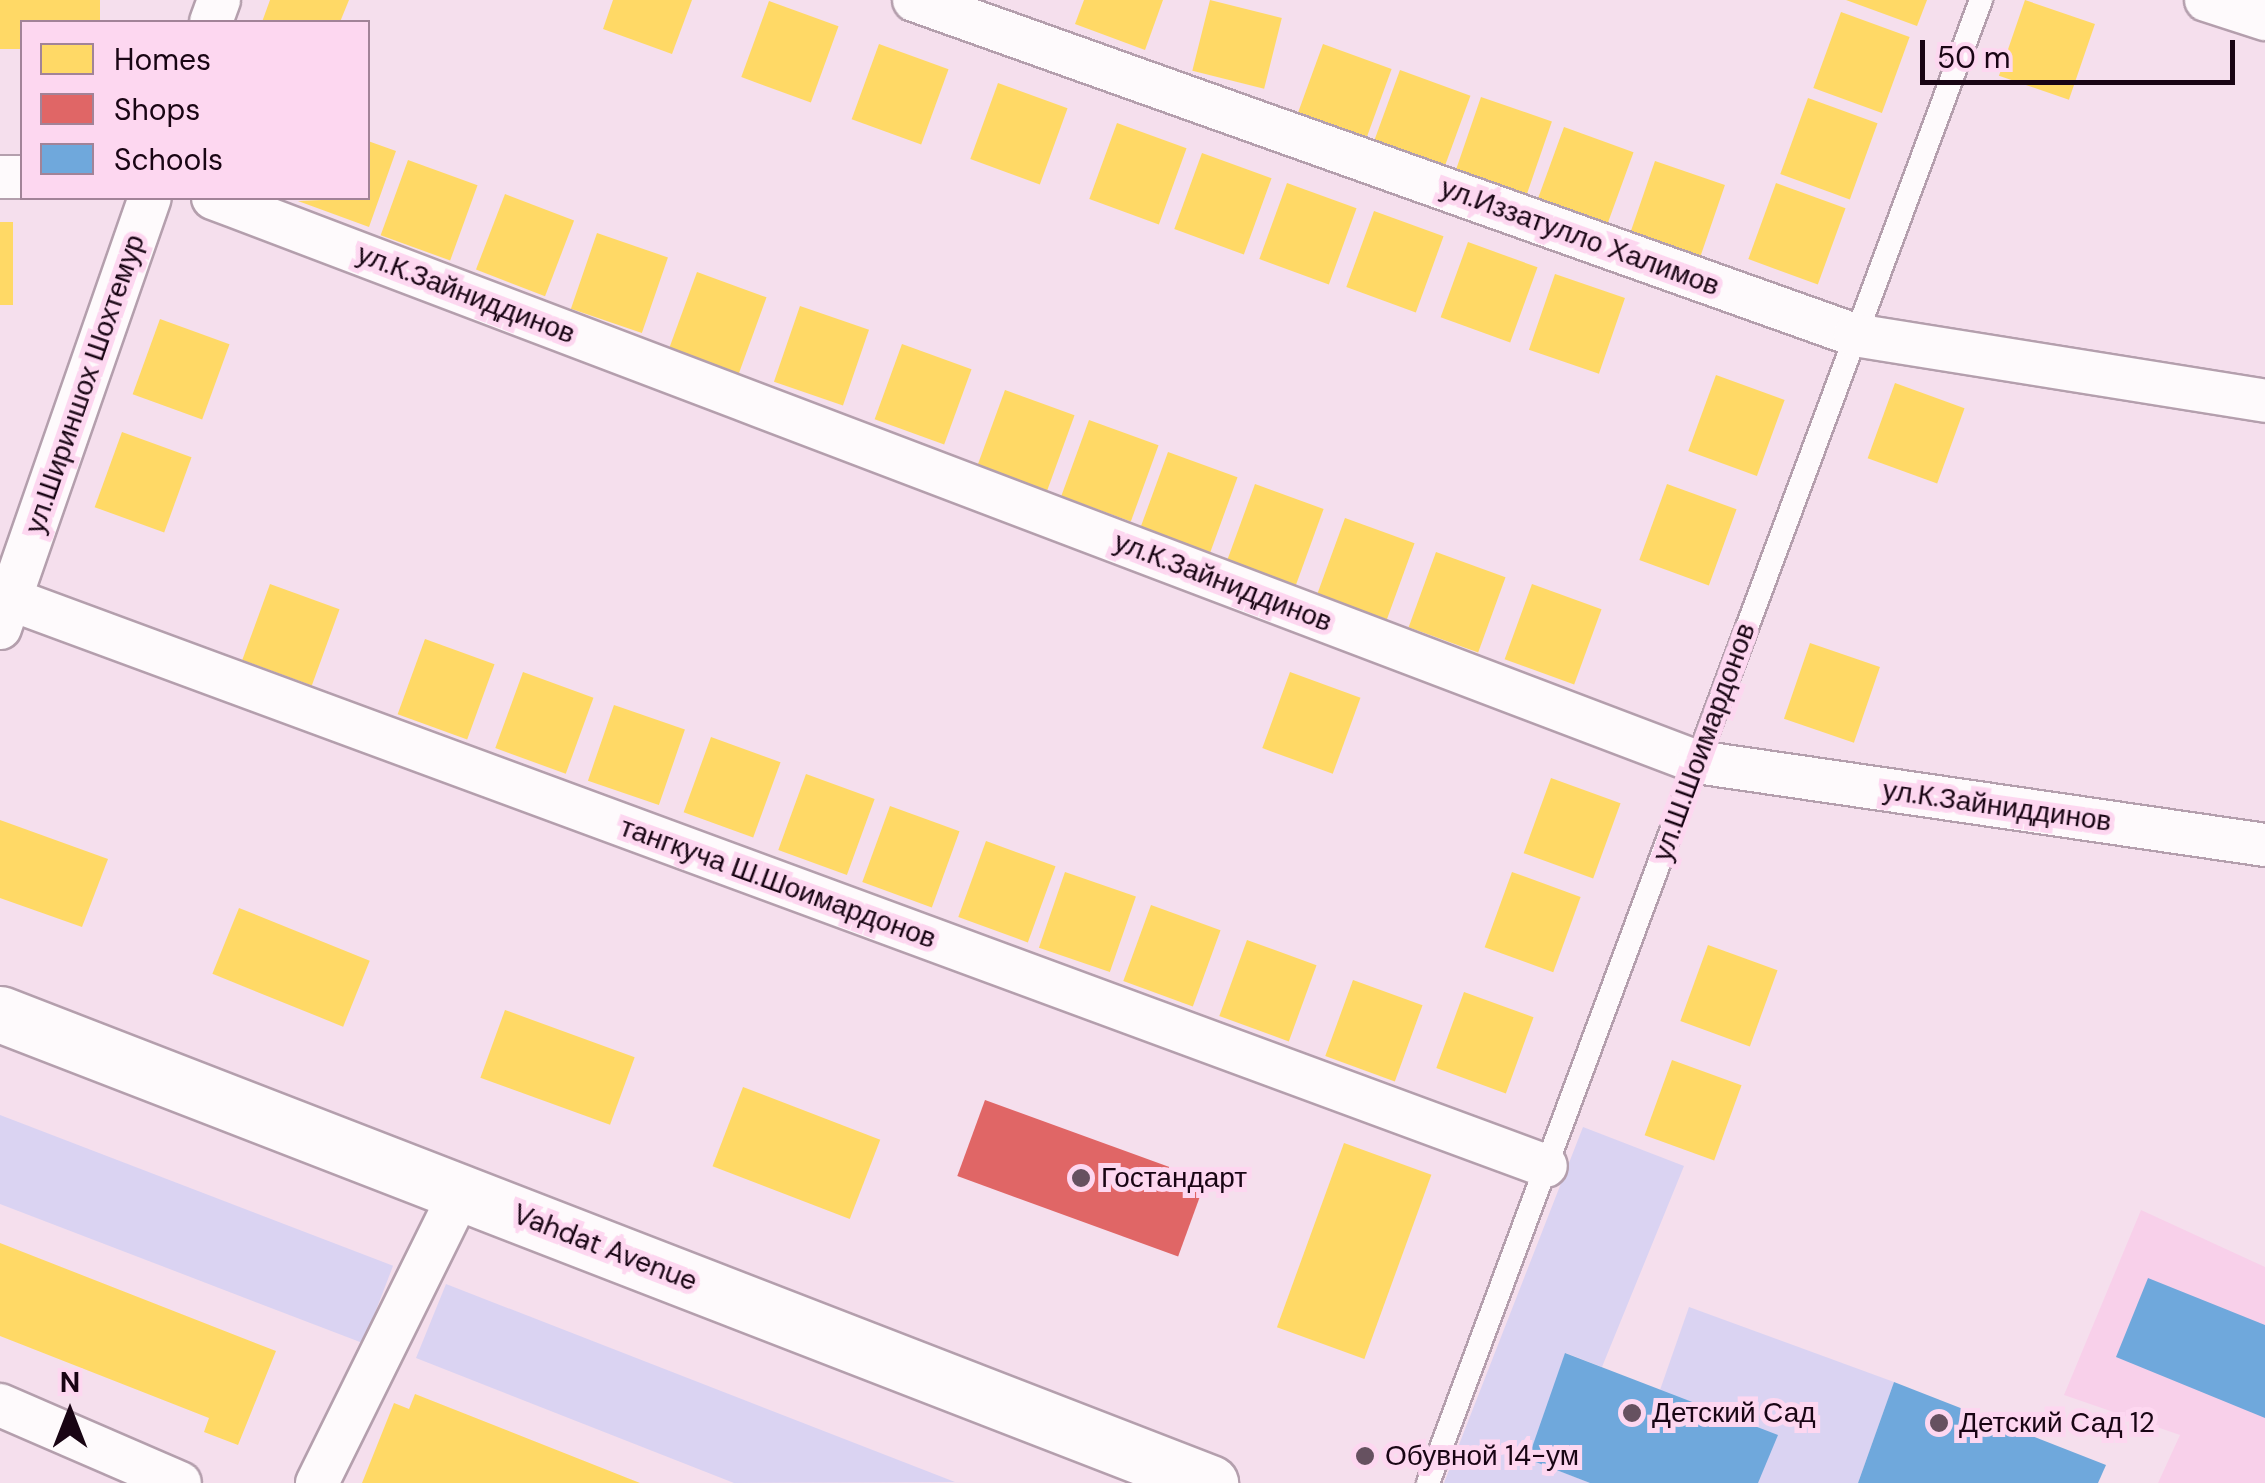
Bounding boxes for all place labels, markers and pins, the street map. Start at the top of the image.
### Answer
place label: Гостандарт [1101,1161,1247,1195]
marker: Гостандарт [1070,1167,1092,1189]
place label: Детский Сад [1652,1396,1816,1430]
marker: Детский Сад [1621,1402,1643,1424]
place label: Детский Сад 12 [1959,1406,2155,1440]
marker: Детский Сад 12 [1928,1412,1950,1434]
place label: Обувной 14-ум [1385,1439,1579,1473]
marker: Обувной 14-ум [1354,1445,1376,1467]

